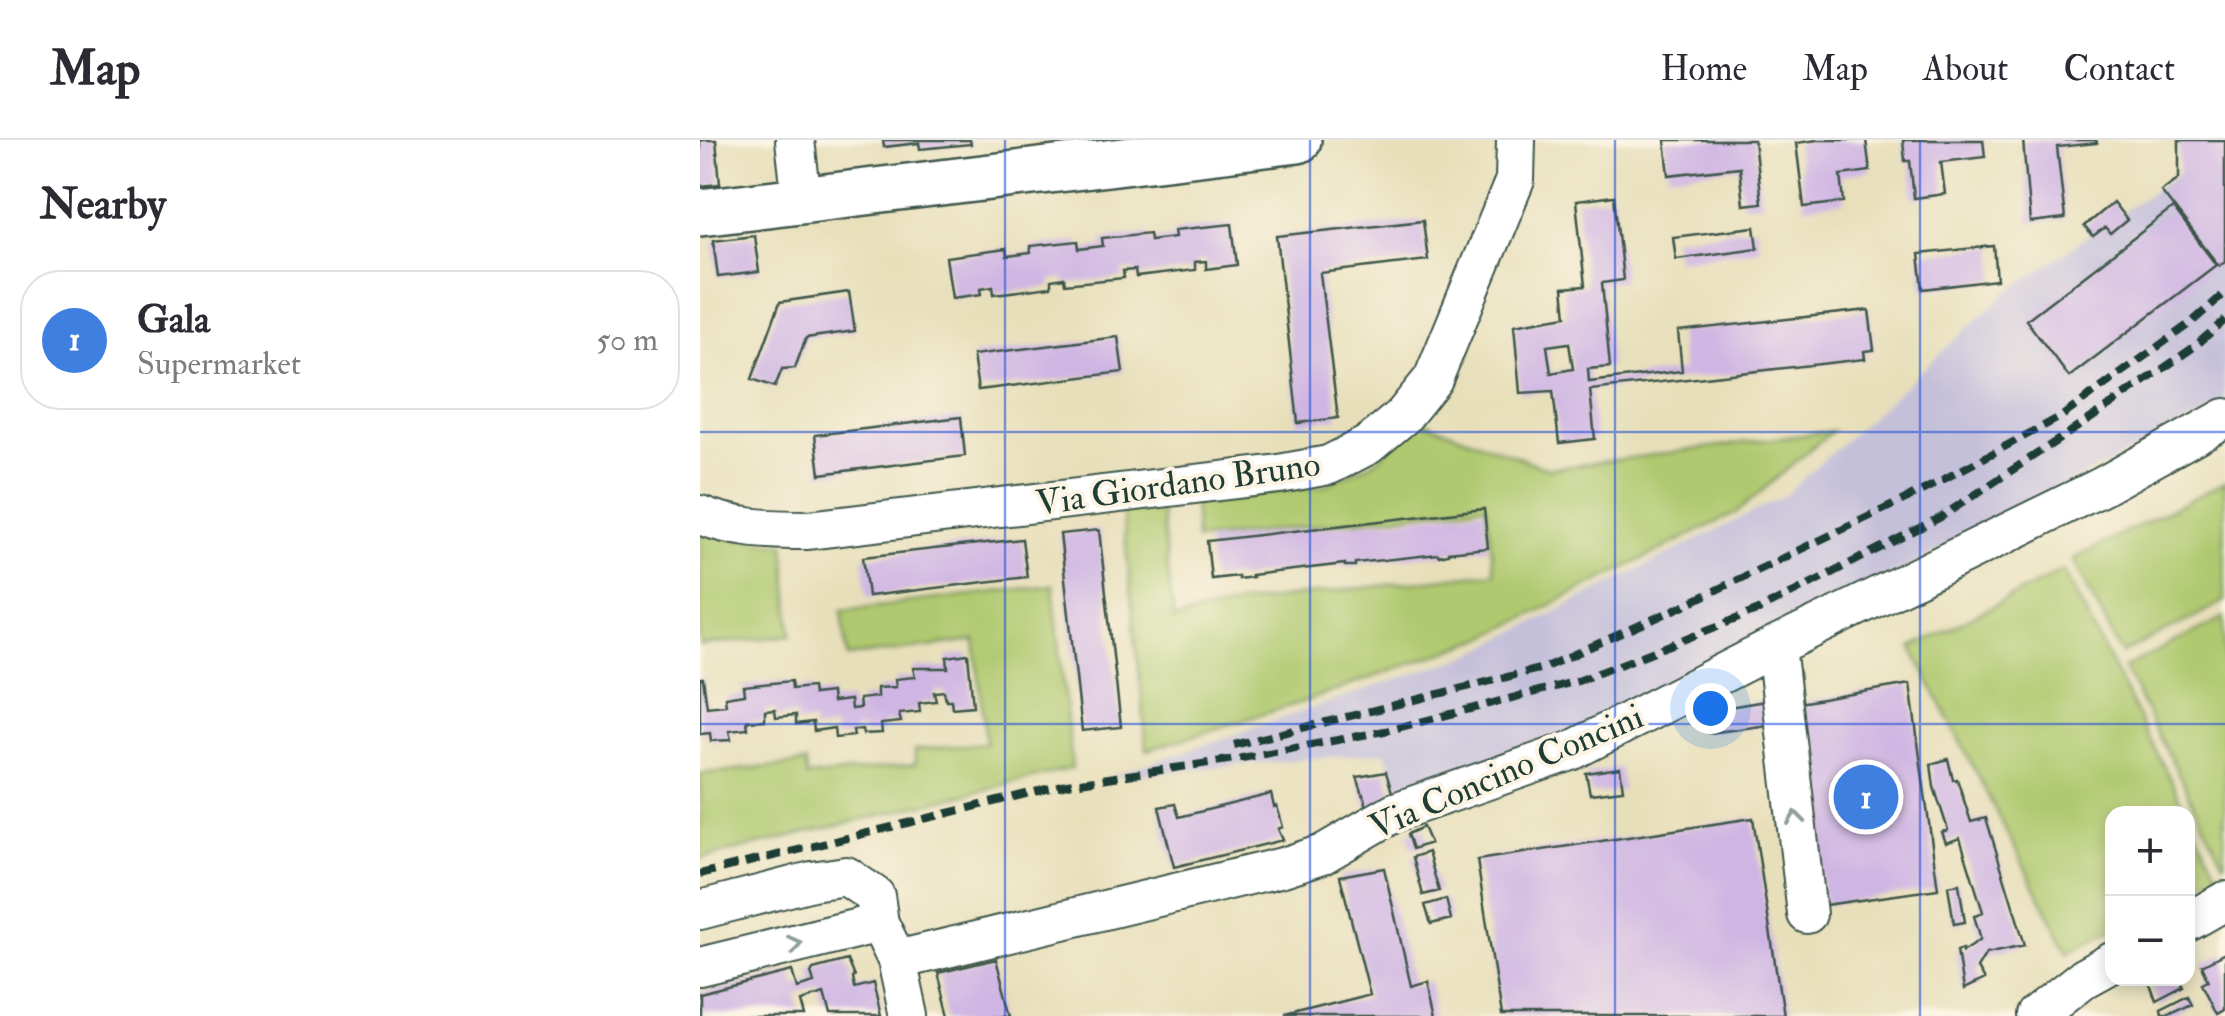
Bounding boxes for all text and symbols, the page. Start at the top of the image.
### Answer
text: Map [50,39,140,99]
text: Home [1660,47,1747,91]
text: Map [1802,47,1868,91]
text: About [1923,47,2008,91]
text: Contact [2063,47,2175,91]
text: Nearby [40,179,166,231]
text: Gala [137,296,210,344]
text: 1 [69,320,80,360]
text: 50 m [596,320,658,360]
text: Supermarket [137,344,301,384]
street label: Via Giordano Bruno [1033,442,1323,526]
your location [1685,683,1736,734]
street label: Via Concino Concini [1363,694,1650,849]
pin: 1 [1834,760,1898,834]
map controls [2105,806,2195,986]
button: + [2105,806,2195,896]
one-way arrow [1786,809,1807,825]
button: − [2105,896,2195,986]
one-way arrow [786,934,803,955]

